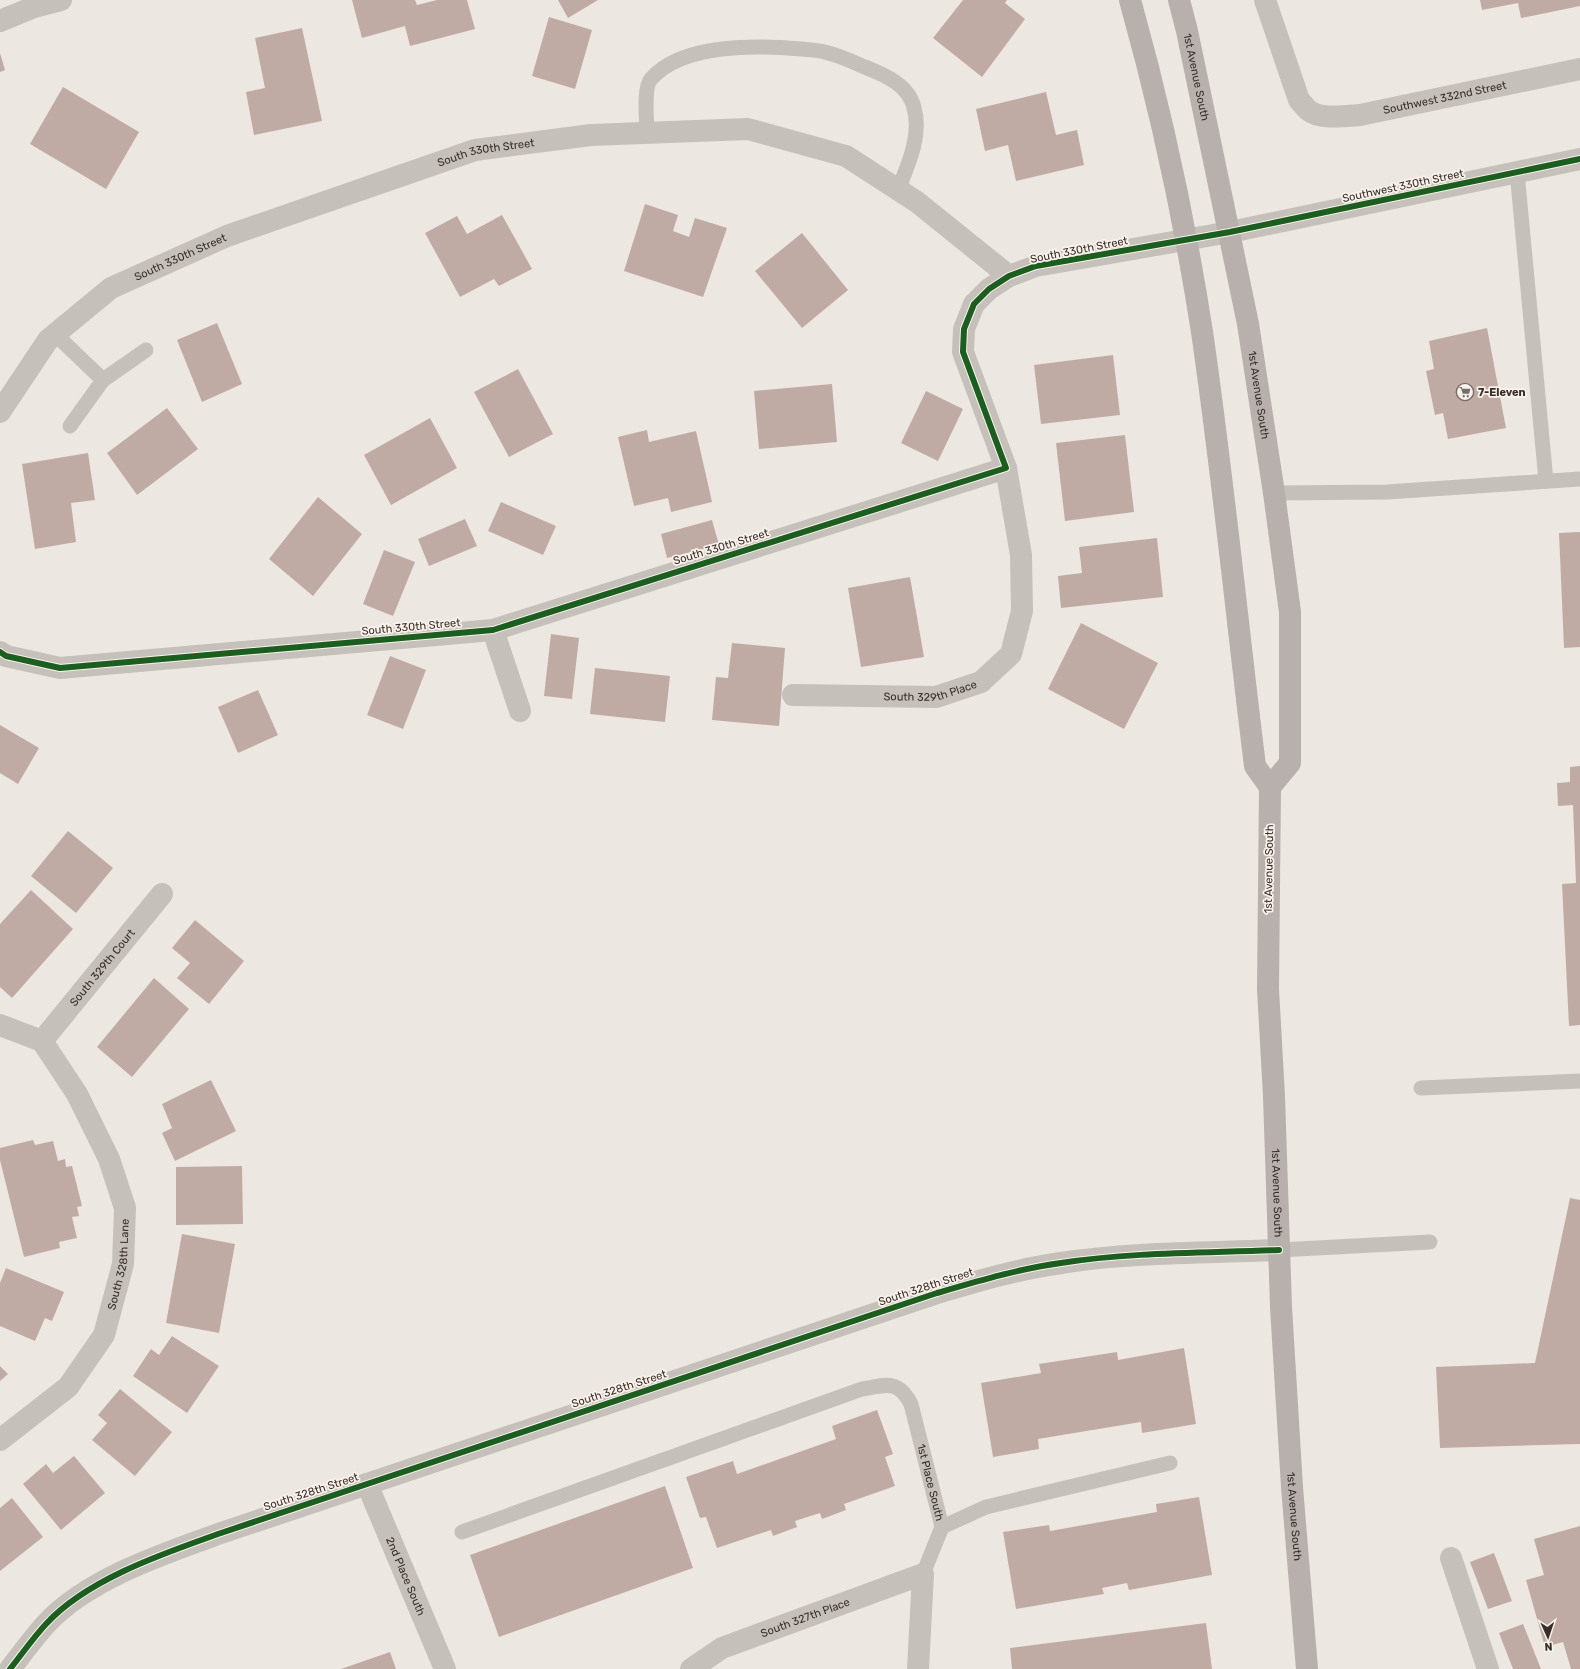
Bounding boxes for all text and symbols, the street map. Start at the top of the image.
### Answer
street label: 1st Avenue South [1181,32,1212,122]
street label: Southwest 332nd Street [1382,78,1508,117]
street label: South 330th Street [436,136,536,169]
street label: Southwest 330th Street [1341,167,1466,205]
street label: South 330th Street [132,230,229,283]
street label: South 330th Street [1029,234,1130,266]
street label: 1st Avenue South [1246,350,1272,440]
supermarket icon: 7-Eleven [1455,382,1475,402]
place label: 7-Eleven [1478,386,1526,399]
street label: South 330th Street [672,526,771,568]
street label: South 330th Street [361,616,462,638]
street label: South 329th Place [883,677,978,704]
street label: 1st Avenue South [1262,824,1276,914]
street label: South 329th Court [67,926,138,1009]
street label: 1st Avenue South [1269,1148,1285,1238]
street label: South 328th Lane [105,1219,131,1311]
street label: South 328th Street [877,1265,976,1308]
street label: South 328th Street [570,1367,669,1410]
street label: 1st Place South [915,1442,947,1522]
street label: South 328th Street [262,1470,361,1513]
street label: 1st Avenue South [1285,1471,1305,1561]
street label: 2nd Place South [384,1535,428,1617]
street label: South 327th Place [759,1595,851,1640]
north arrow [1528,1617,1568,1657]
text: N [1544,1640,1553,1653]

